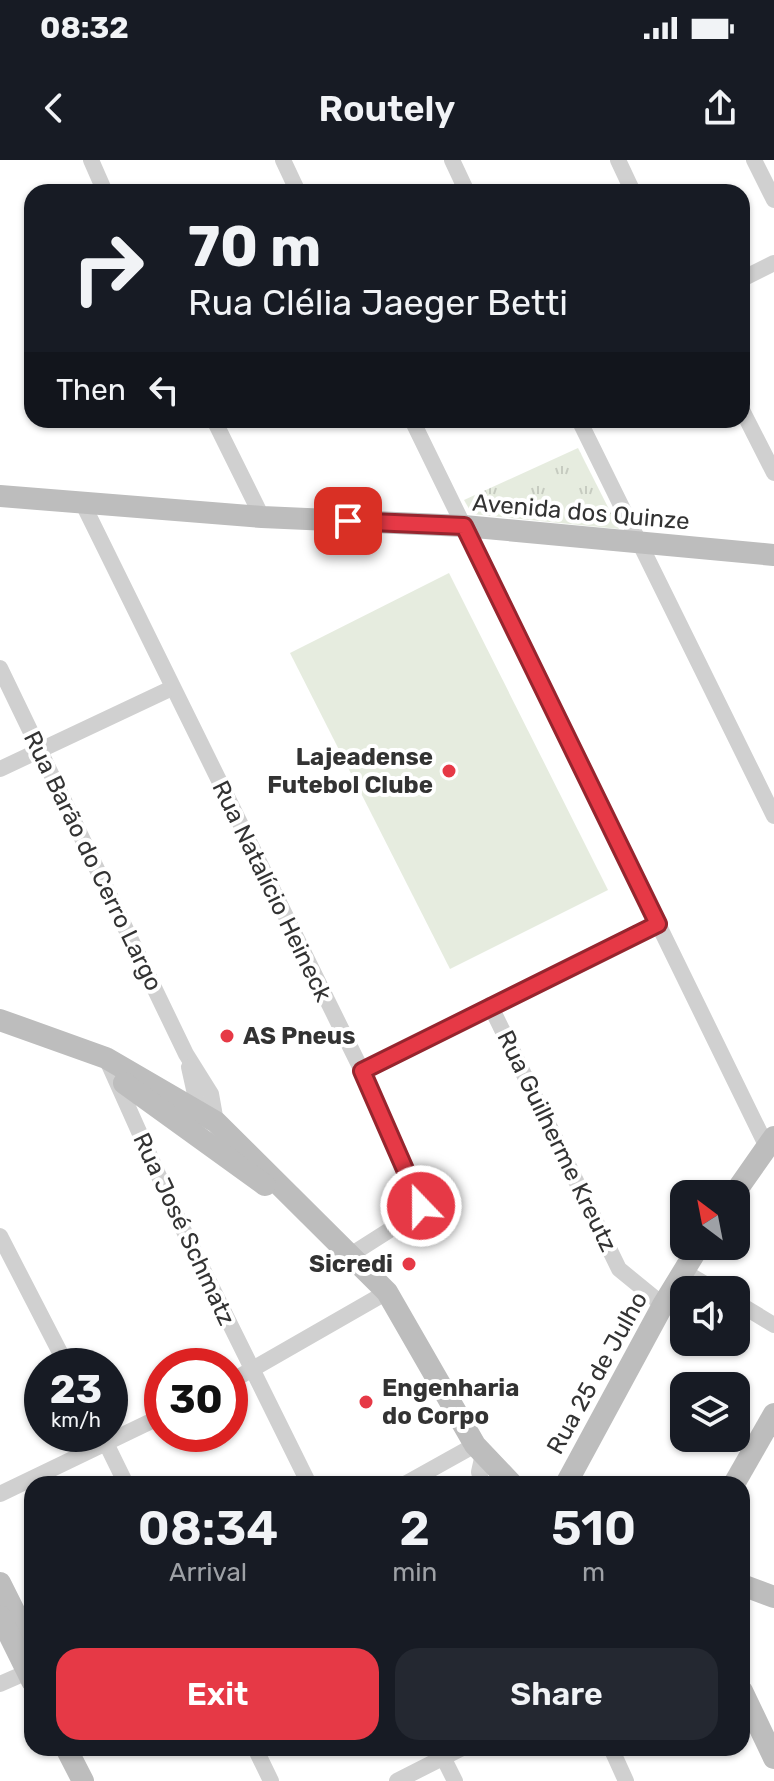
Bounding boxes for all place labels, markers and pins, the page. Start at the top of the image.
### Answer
pin [314,487,382,555]
place label: Lajeadense Futebol Clube [267,743,433,799]
marker: Lajeadense Futebol Clube [440,762,458,780]
place label: AS Pneus [243,1022,356,1050]
marker: AS Pneus [218,1027,236,1045]
place label: Sicredi [309,1250,393,1278]
marker: Sicredi [400,1255,418,1273]
place label: Engenharia do Corpo [382,1374,519,1430]
marker: Engenharia do Corpo [357,1393,375,1411]

